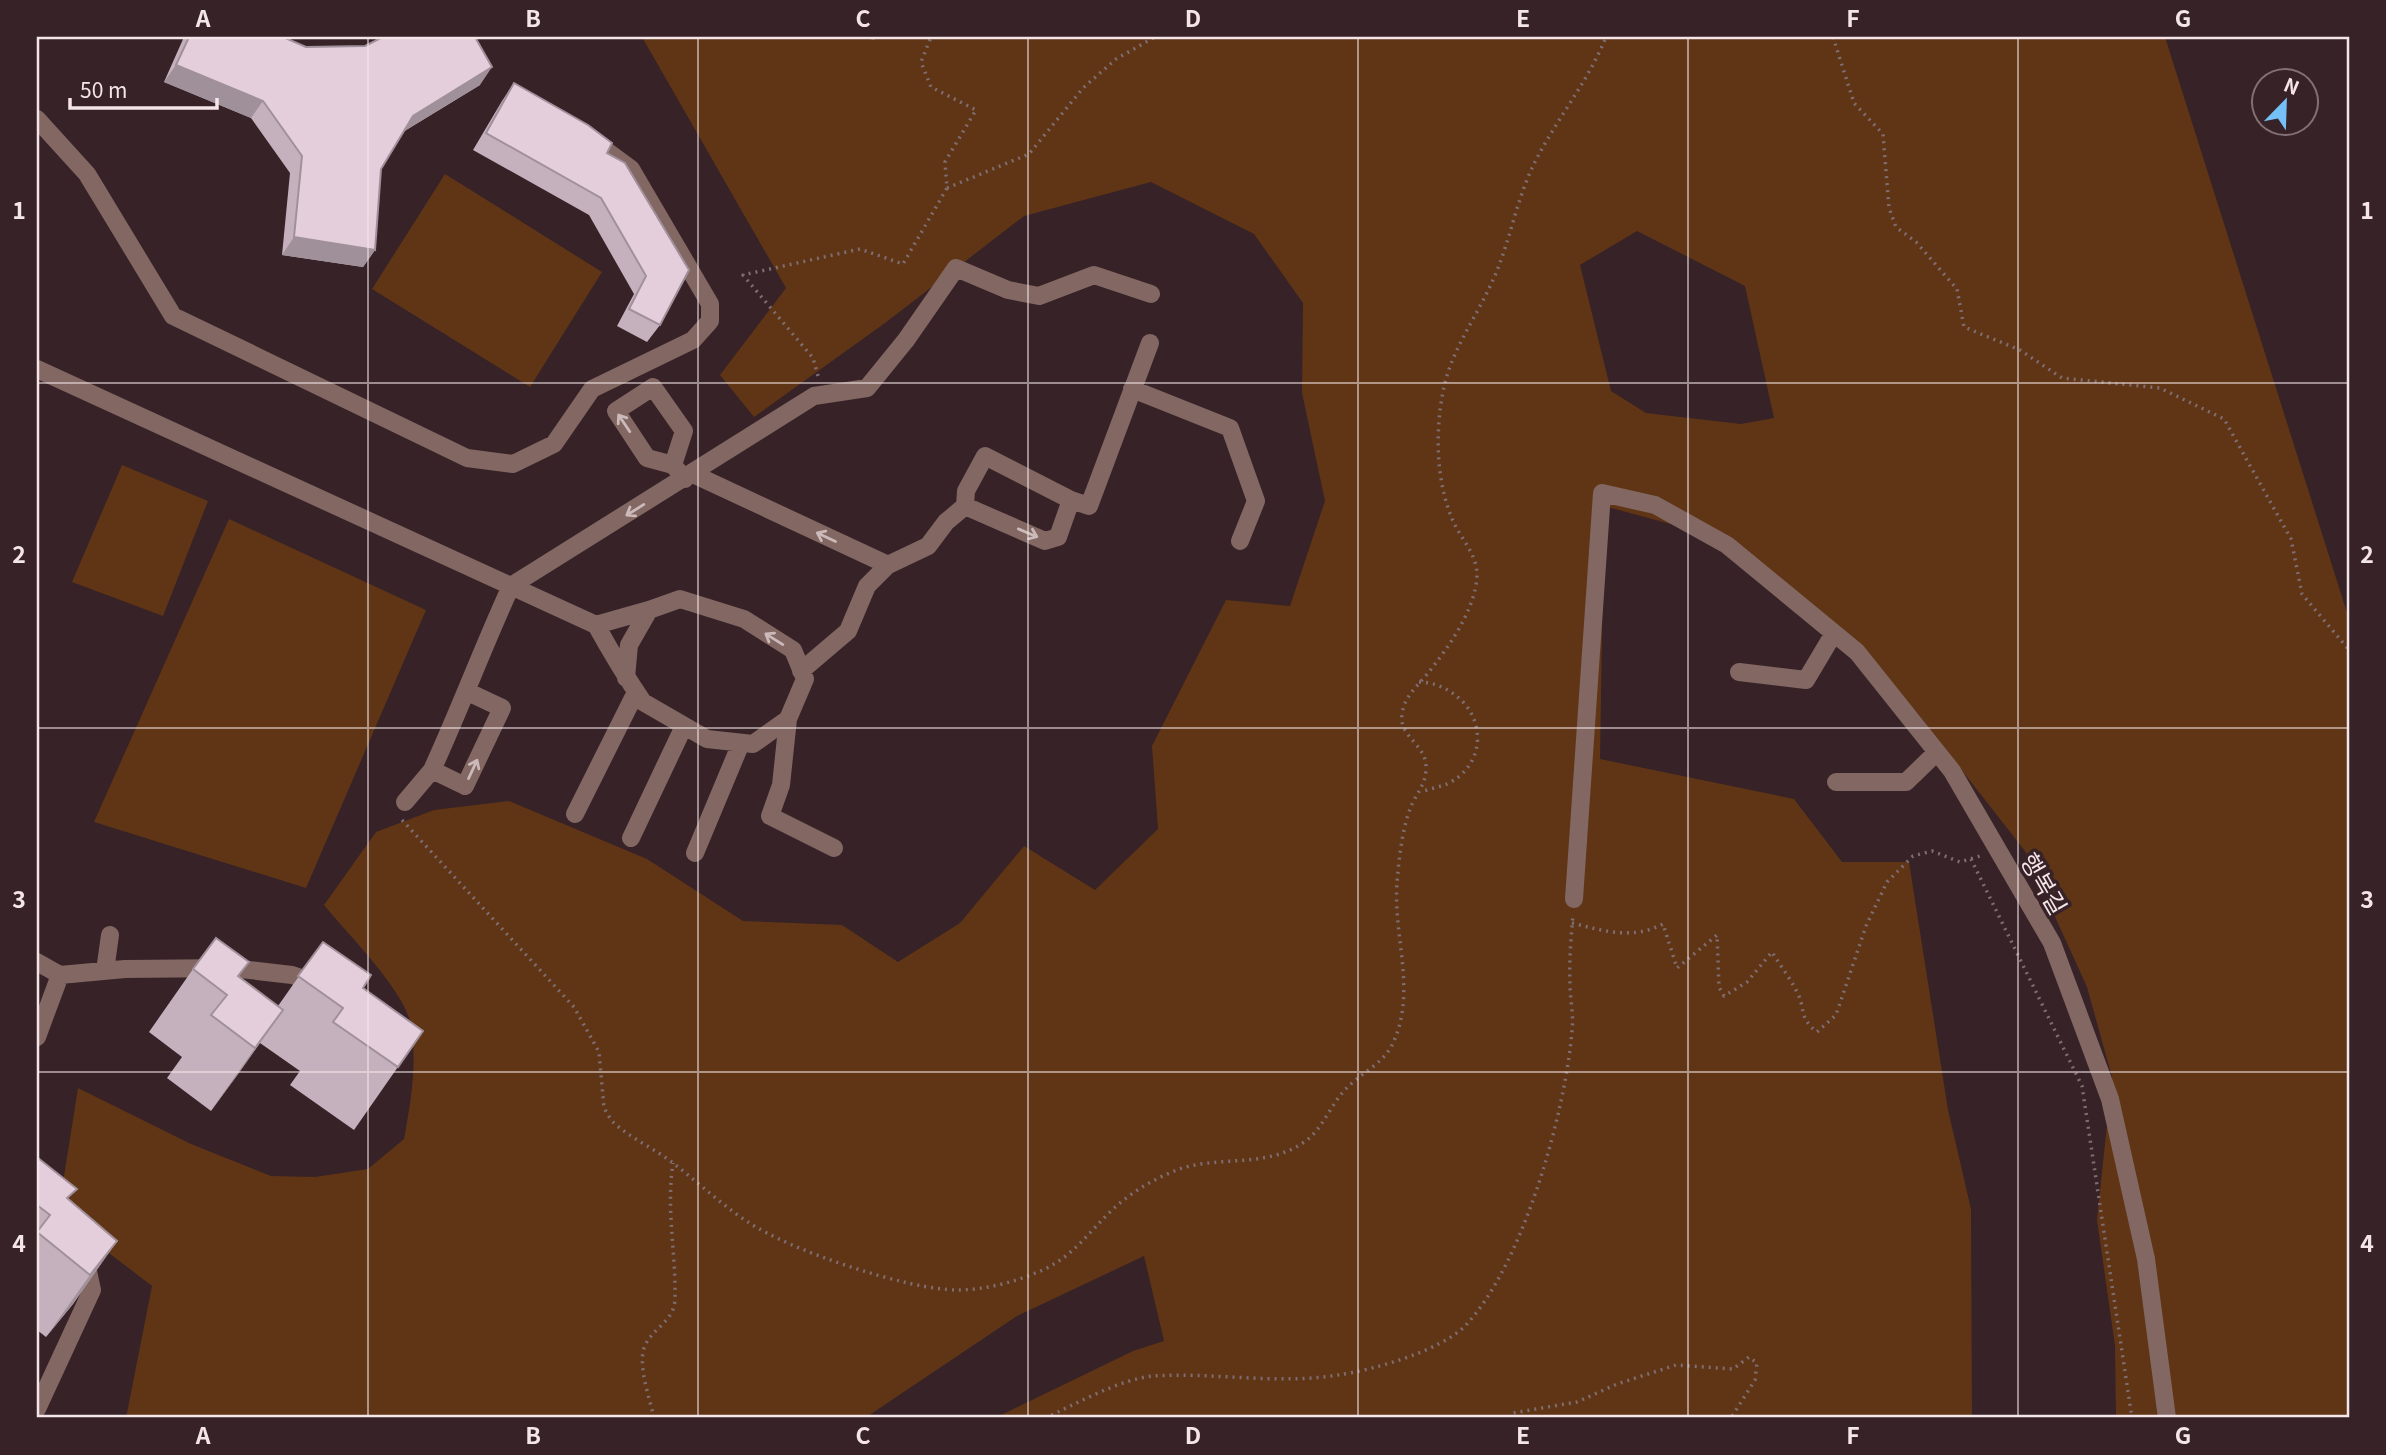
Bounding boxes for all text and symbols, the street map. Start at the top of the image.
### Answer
text: A [195,0,211,34]
text: B [525,0,541,34]
text: C [855,0,871,34]
text: D [1185,0,1201,34]
text: E [1516,0,1530,34]
text: F [1846,0,1860,34]
text: G [2175,0,2191,34]
scale bar [70,66,217,110]
north arrow [2250,66,2320,136]
text: N [2280,70,2304,100]
text: 50 m [80,74,127,104]
text: 1 [12,192,26,226]
text: 1 [2360,192,2374,226]
one-way arrow [617,414,631,433]
one-way arrow [626,504,646,518]
one-way arrow [1017,527,1038,540]
one-way arrow [816,530,837,543]
text: 2 [12,536,26,570]
text: 2 [2360,536,2374,570]
one-way arrow [765,631,785,645]
one-way arrow [467,759,480,780]
street label: 행복길 [2013,846,2077,920]
text: 3 [12,881,26,915]
text: 3 [2360,881,2374,915]
text: 4 [12,1225,26,1259]
text: 4 [2360,1225,2374,1259]
text: A [195,1417,211,1451]
text: B [525,1417,541,1451]
text: C [855,1417,871,1451]
text: D [1185,1417,1201,1451]
text: E [1516,1417,1530,1451]
text: F [1846,1417,1860,1451]
text: G [2175,1417,2191,1451]

